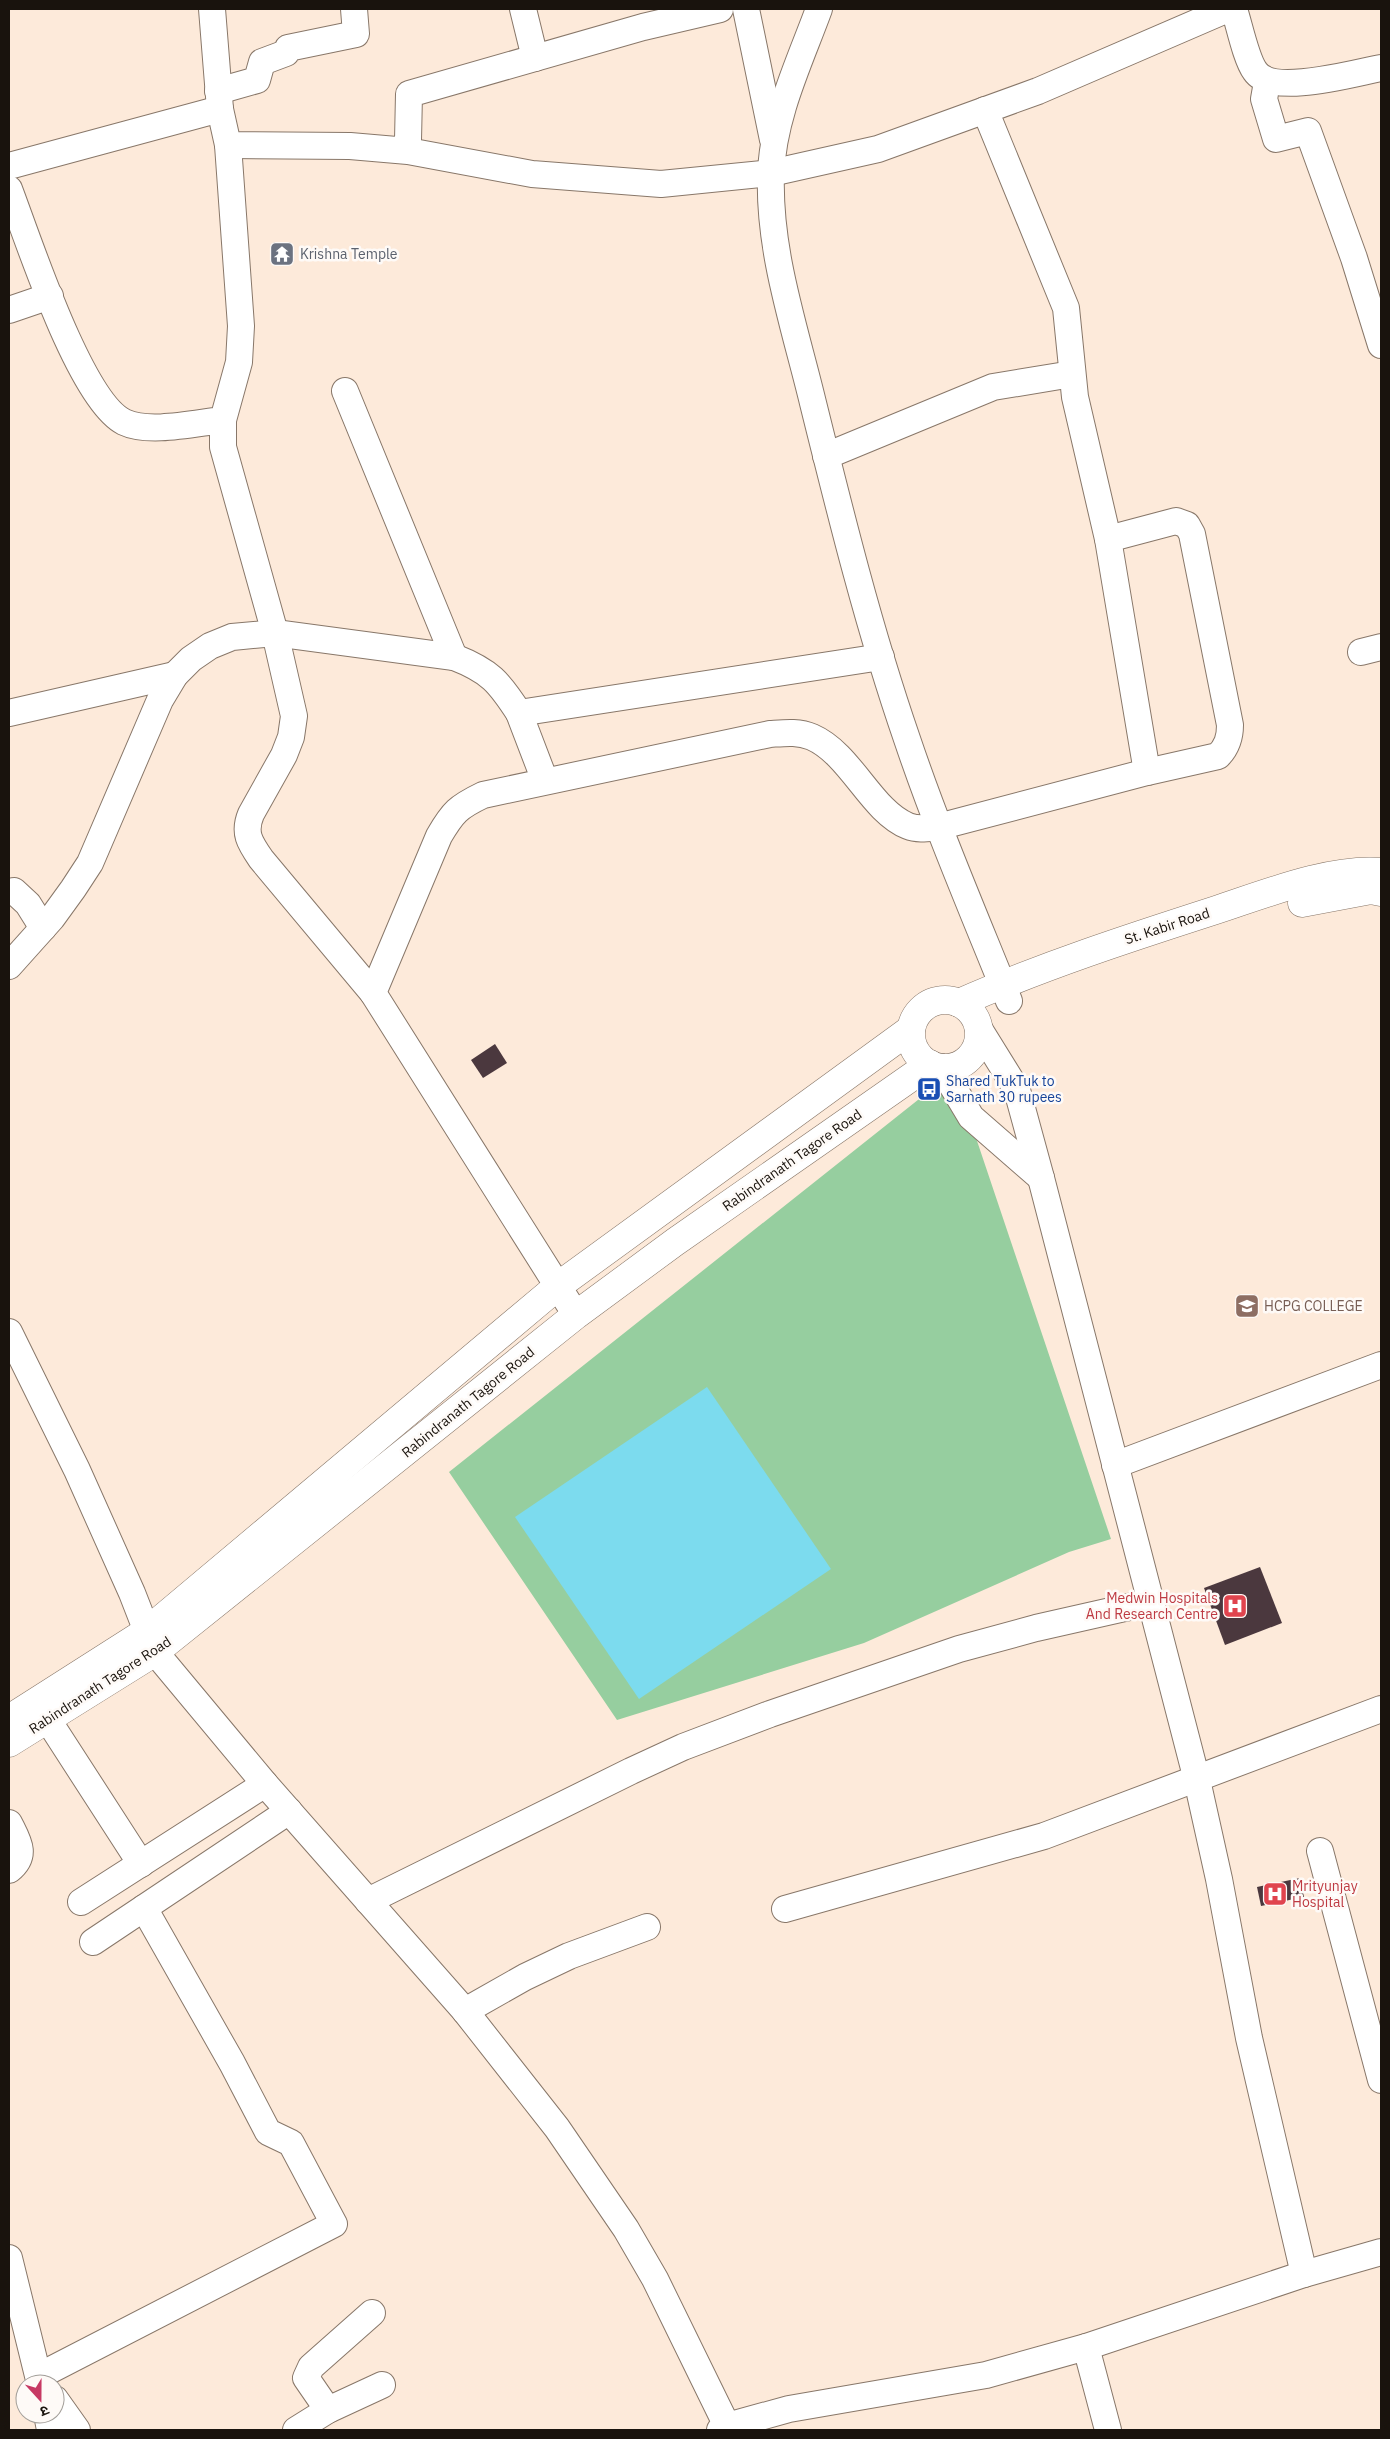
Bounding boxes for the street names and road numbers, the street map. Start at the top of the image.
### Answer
street label: St. Kabir Road [1122,904,1212,948]
street label: Rabindranath Tagore Road [719,1105,865,1215]
street label: Rabindranath Tagore Road [398,1343,538,1461]
street label: Rabindranath Tagore Road [25,1632,175,1738]

